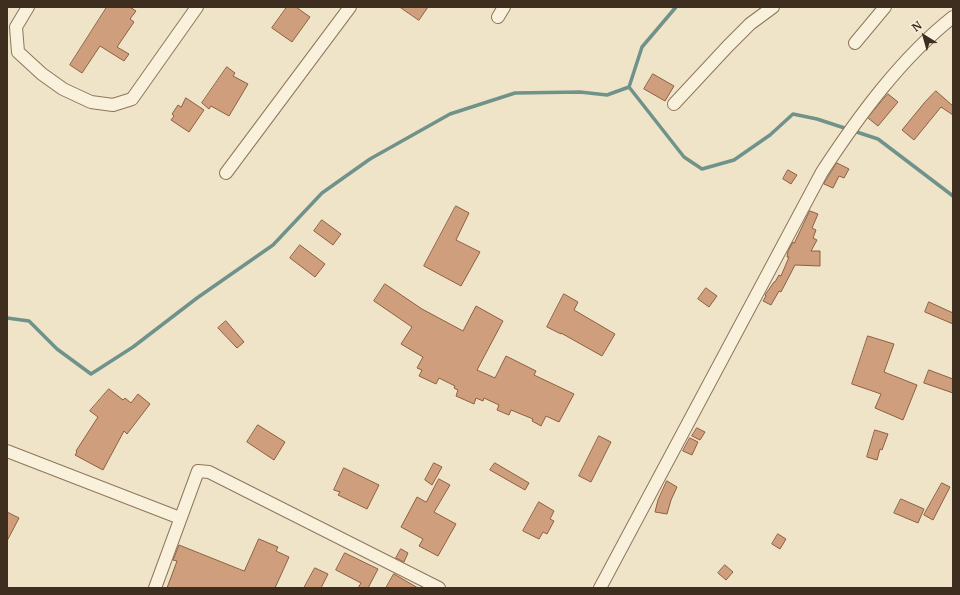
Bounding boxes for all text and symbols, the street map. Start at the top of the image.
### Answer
north arrow [904,16,944,56]
text: N [909,18,924,35]

